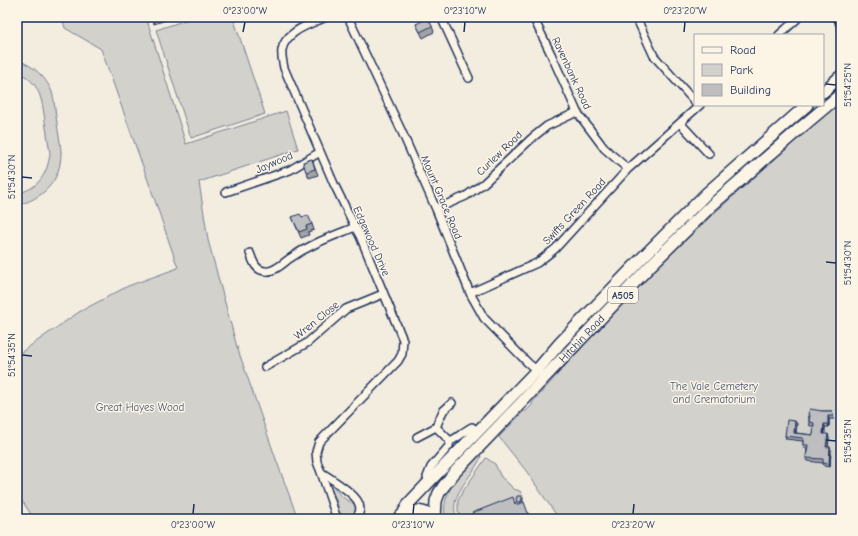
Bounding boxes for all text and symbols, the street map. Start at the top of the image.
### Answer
text: 0°23'00"W [223,5,268,17]
text: 0°23'10"W [444,5,486,17]
text: 0°23'20"W [663,5,707,17]
legend [694,34,824,106]
street label: Ravenbank Road [549,35,594,112]
text: Road [730,43,756,57]
text: Park [730,63,753,77]
text: 51°54'25"N [842,63,854,107]
text: Building [730,83,771,97]
street label: Curlew Road [474,128,525,178]
street label: Jaywood [253,149,295,176]
street label: Mount Grace Road [418,153,465,241]
text: 51°54'30"N [6,155,18,199]
street label: Swifts Green Road [540,175,609,247]
street label: Edgewood Drive [350,204,393,279]
text: 51°54'30"N [842,241,854,285]
road number: A505 [608,287,638,303]
street label: Wren Close [291,298,342,342]
street label: Hitchin Road [556,312,608,365]
text: 51°54'35"N [6,333,18,377]
park label: The Vale Cemetery and Crematorium [670,380,758,406]
park label: Great Hayes Wood [96,401,185,414]
text: 51°54'35"N [842,419,854,463]
text: 0°23'00"W [171,519,216,531]
text: 0°23'10"W [392,519,434,531]
text: 0°23'20"W [611,519,655,531]

